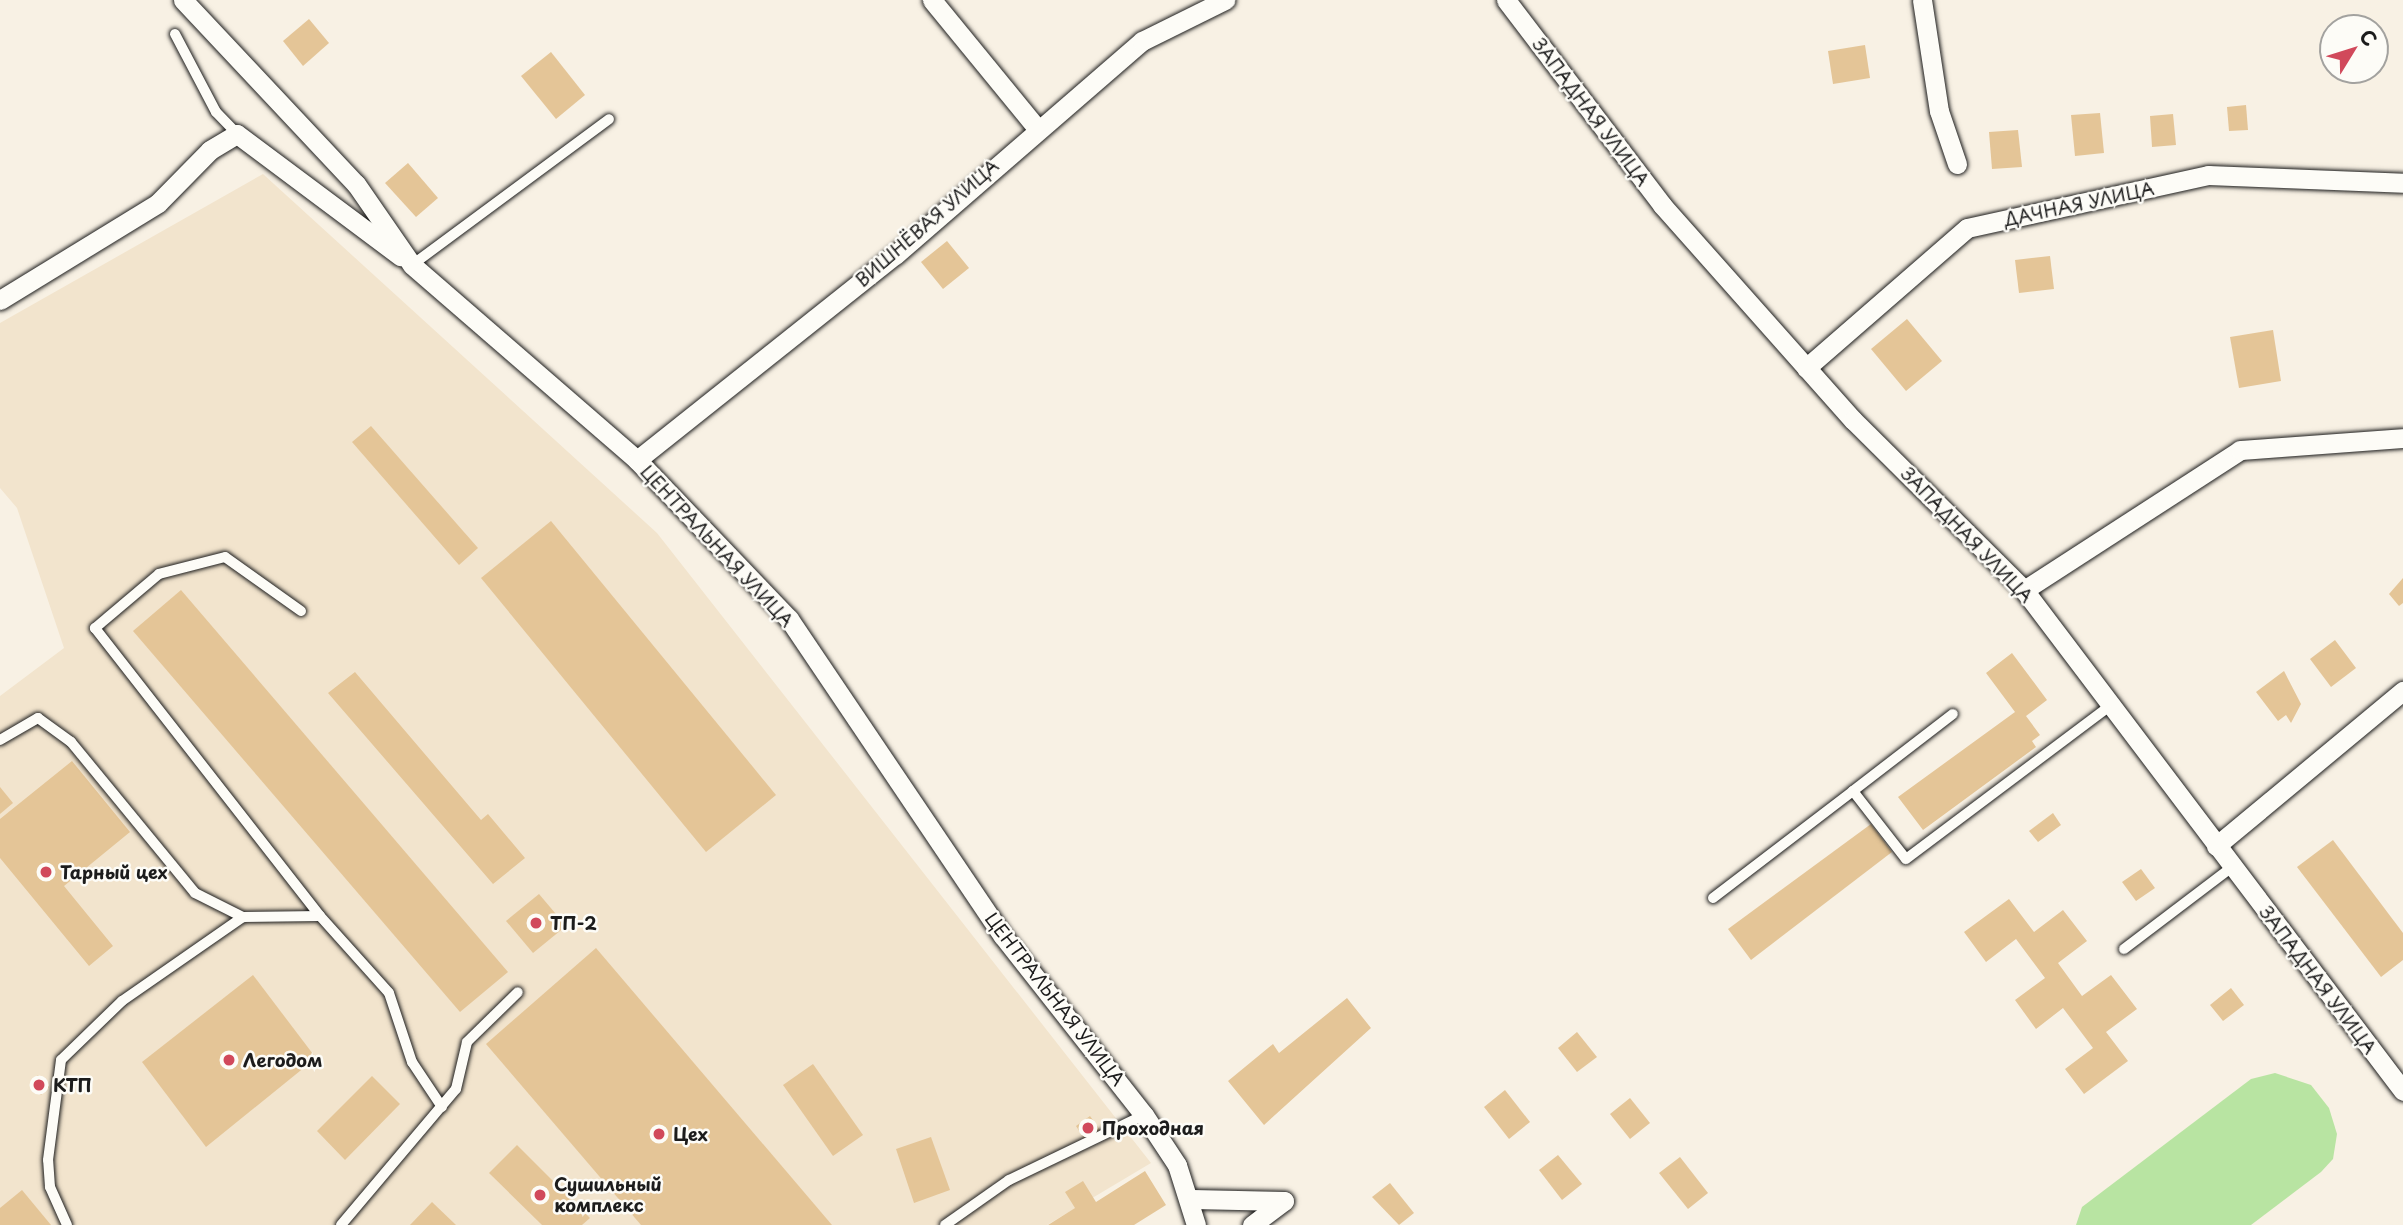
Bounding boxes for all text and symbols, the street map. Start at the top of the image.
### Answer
north arrow [2319,14,2389,84]
text: С [2354,23,2384,52]
street label: ЗАПАДНАЯ УЛИЦА [1528,34,1654,190]
street label: ВИШНЁВАЯ УЛИЦА [851,155,1003,291]
street label: ДАЧНАЯ УЛИЦА [2002,178,2156,230]
street label: ЦЕНТРАЛЬНАЯ УЛИЦА [636,461,798,631]
street label: ЗАПАДНАЯ УЛИЦА [1897,463,2037,607]
place label: Тарный цех [60,861,167,883]
marker: Тарный цех [38,864,54,880]
street label: ЗАПАДНАЯ УЛИЦА [2255,902,2381,1058]
street label: ЦЕНТРАЛЬНАЯ УЛИЦА [981,908,1129,1090]
place label: ТП-2 [550,912,597,934]
marker: ТП-2 [528,915,544,931]
place label: Легодом [243,1049,322,1071]
marker: Легодом [221,1052,237,1068]
place label: КТП [53,1074,92,1096]
marker: КТП [31,1077,47,1093]
place label: Проходная [1102,1117,1204,1139]
marker: Проходная [1080,1120,1096,1136]
place label: Цех [673,1123,708,1145]
marker: Цех [651,1126,667,1142]
place label: Сушильный комплекс [554,1174,662,1216]
marker: Сушильный комплекс [532,1187,548,1203]

